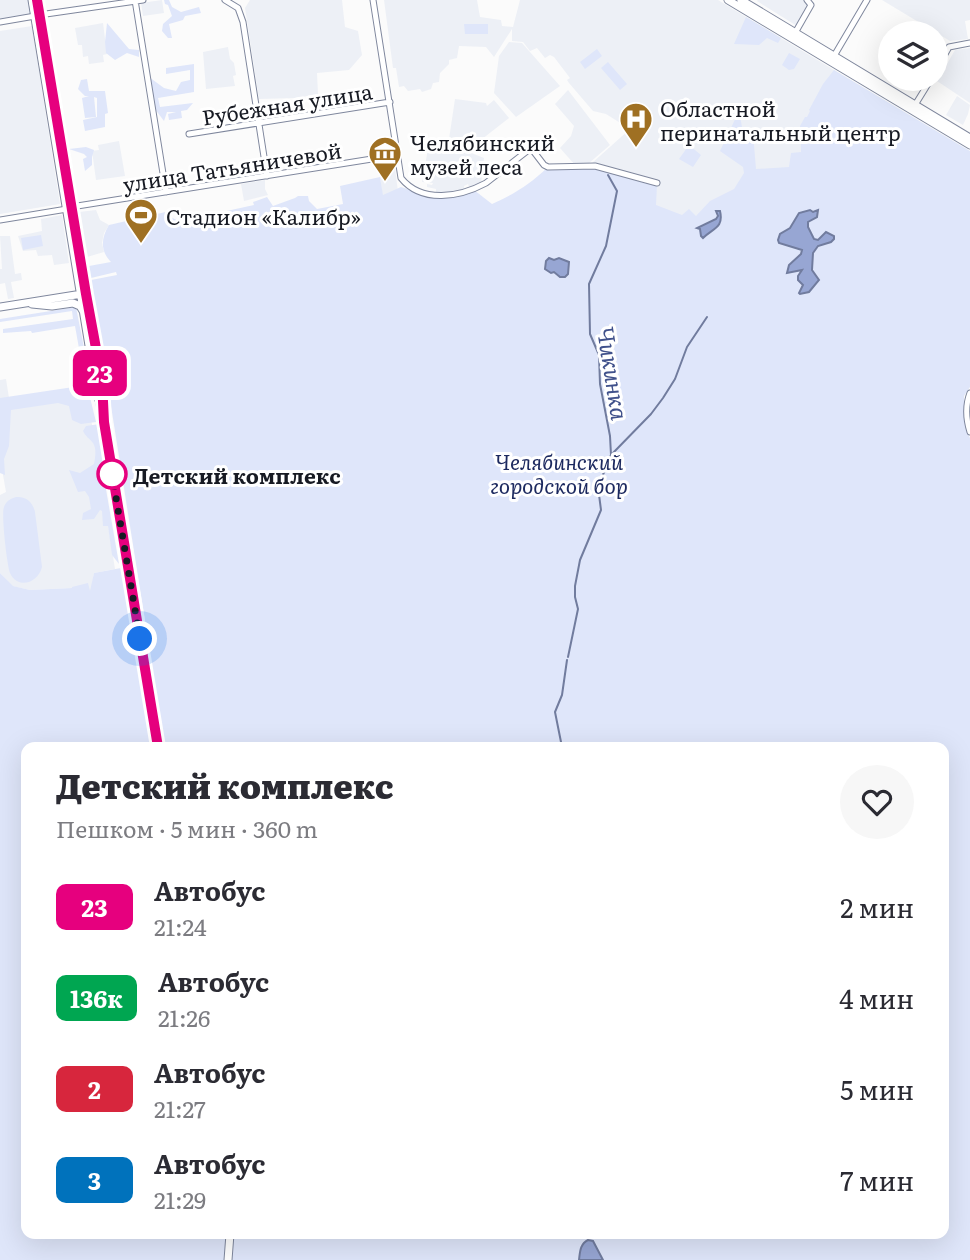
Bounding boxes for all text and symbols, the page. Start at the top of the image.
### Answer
map controls [878,21,948,91]
button: layers [878,21,948,91]
street label: Рубежная улица [200,74,375,132]
place label: Областной перинатальный центр [660,92,901,147]
hospital icon: Областной перинатальный центр [617,100,655,149]
place label: Челябинский музей леса [410,126,555,181]
street label: улица Татьяничевой [120,133,344,199]
museum icon: Челябинский музей леса [366,134,404,183]
sports icon: Стадион «Калибр» [122,196,160,245]
place label: Стадион «Калибр» [166,200,361,231]
water label: Чикинка [590,324,638,422]
line badge: 23 [68,350,132,396]
text: 23 [87,355,113,390]
park label: Челябинский городской бор [490,445,628,500]
marker: Детский комплекс [97,459,127,489]
place label: Детский комплекс [133,459,341,490]
your location [122,621,157,656]
text: Детский комплекс [56,760,394,809]
button: heart [840,765,914,839]
text: Пешком · 5 мин · 360 m [56,811,318,845]
text: Автобус [154,870,265,909]
text: 2 мин [840,887,914,926]
text: 23 [81,889,108,924]
text: 21:24 [154,909,207,943]
text: Автобус [158,961,269,1000]
text: 4 мин [839,978,914,1017]
text: 136к [70,980,123,1015]
text: 21:26 [158,1000,210,1034]
text: Автобус [154,1052,265,1091]
text: 5 мин [840,1069,914,1108]
text: 2 [88,1071,101,1106]
text: 21:27 [154,1091,206,1125]
text: Автобус [154,1143,265,1182]
text: 7 мин [840,1160,914,1199]
text: 3 [88,1162,101,1197]
text: 21:29 [154,1182,206,1216]

